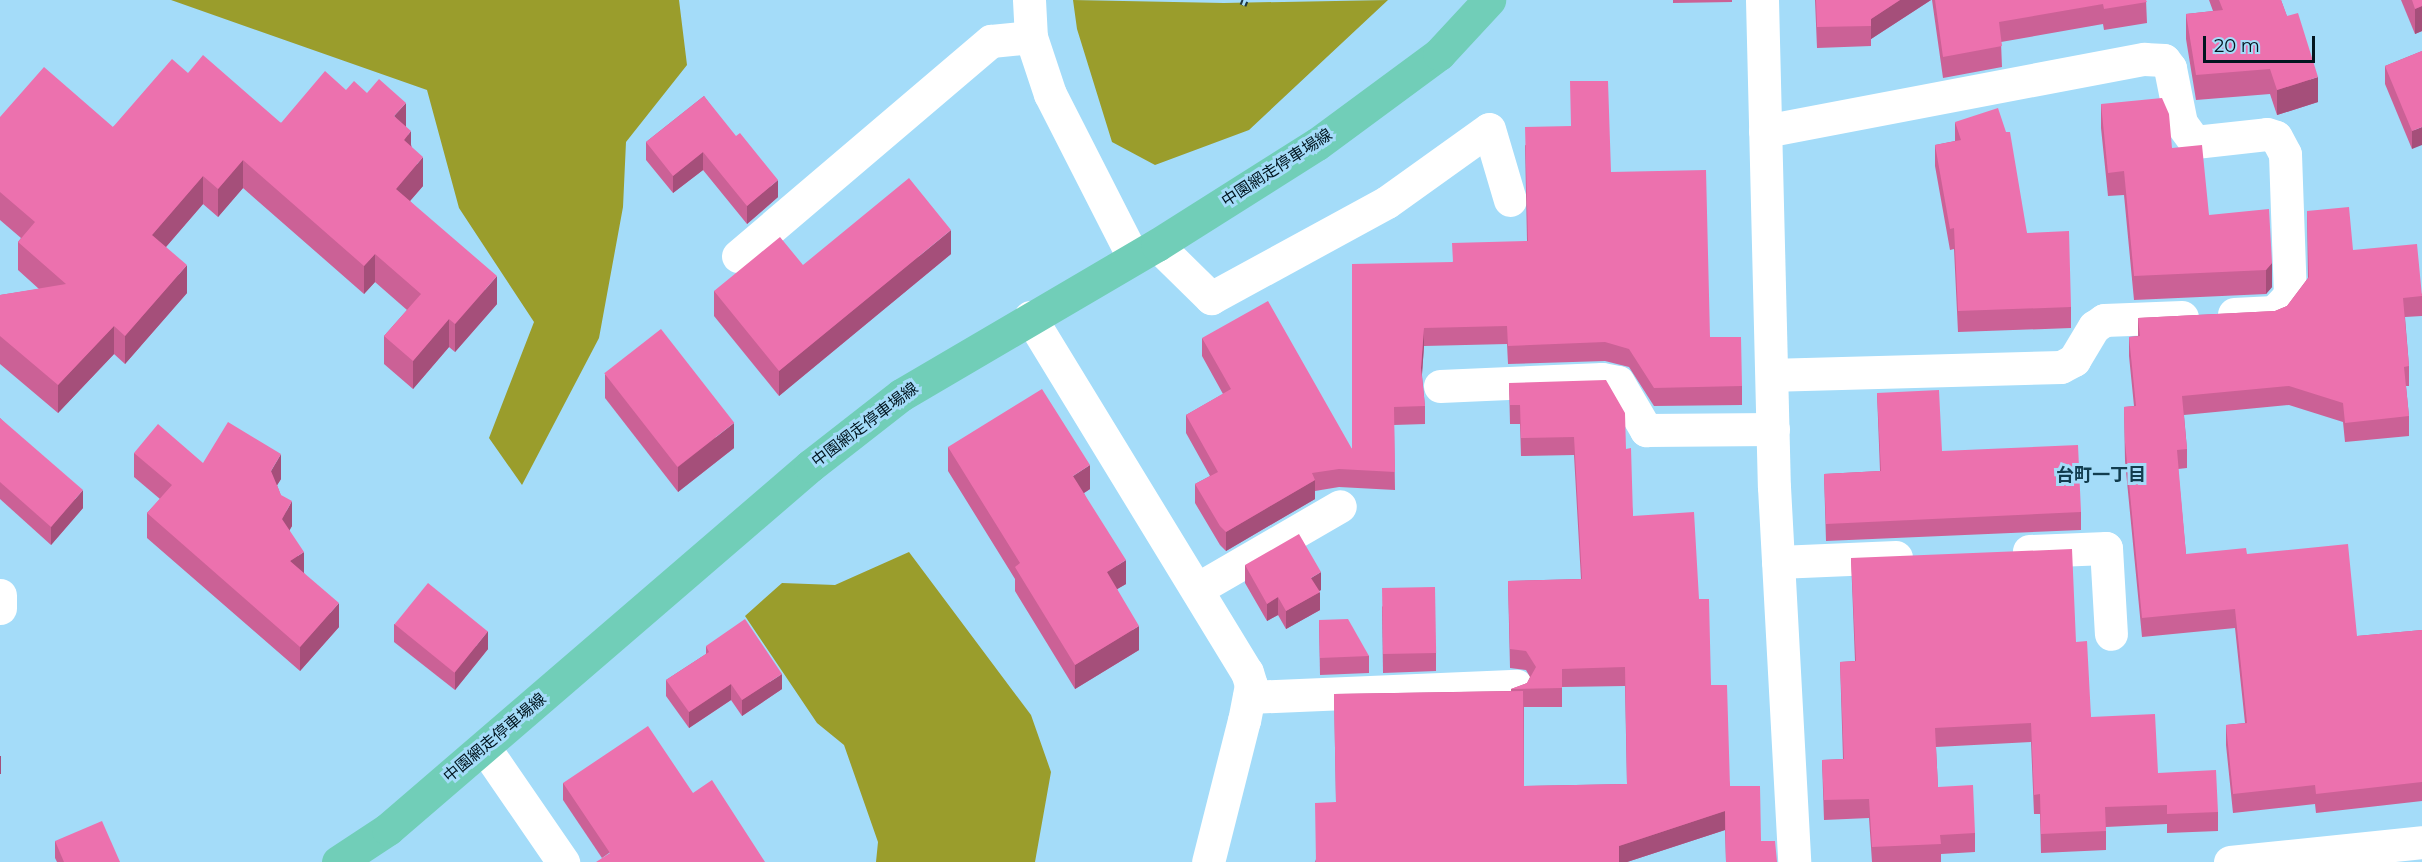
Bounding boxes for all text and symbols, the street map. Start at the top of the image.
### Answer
scale bar [2206,24,2318,62]
text: 20 m [2214,35,2260,57]
street label: 中園網走停車場線 [1218,125,1336,211]
street label: 中園網走停車場線 [808,379,922,471]
district label: 台町一丁目 [2056,464,2146,486]
street label: 中園網走停車場線 [440,690,550,786]

